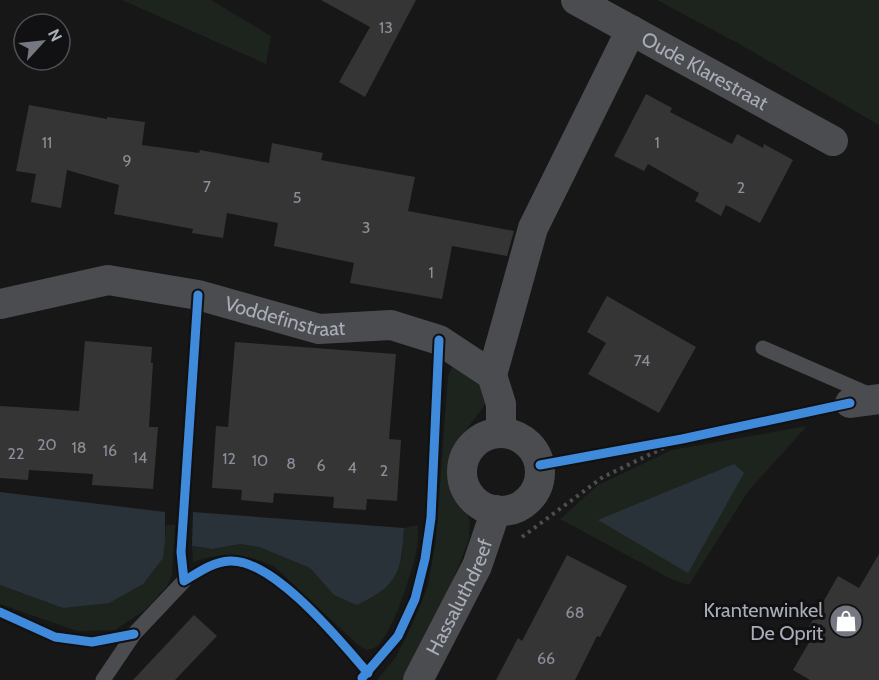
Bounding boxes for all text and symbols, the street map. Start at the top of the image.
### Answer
north arrow [12,12,72,72]
house number: 13 [379,18,393,37]
text: N [44,26,66,45]
street label: Oude Klarestraat [637,26,773,115]
house number: 11 [42,133,52,152]
house number: 1 [654,133,660,152]
house number: 9 [122,151,132,170]
house number: 7 [203,177,211,196]
house number: 2 [737,178,745,197]
house number: 5 [293,188,301,207]
house number: 3 [362,218,370,237]
house number: 1 [428,263,434,282]
street label: Voddefinstraat [222,291,346,341]
house number: 74 [634,351,650,370]
house number: 20 [37,435,57,454]
house number: 18 [72,438,86,457]
house number: 16 [103,441,117,460]
house number: 22 [8,444,24,463]
house number: 14 [133,448,147,467]
house number: 12 [222,449,236,468]
house number: 10 [252,451,268,470]
house number: 8 [286,454,296,473]
house number: 6 [316,456,326,475]
house number: 4 [347,458,357,477]
house number: 2 [380,461,388,480]
street label: Hassaluthdreef [421,535,497,659]
place label: Krantenwinkel De Oprit [704,598,823,645]
house number: 68 [566,603,584,622]
shop icon: Krantenwinkel De Oprit [828,603,864,639]
house number: 66 [537,649,555,668]

